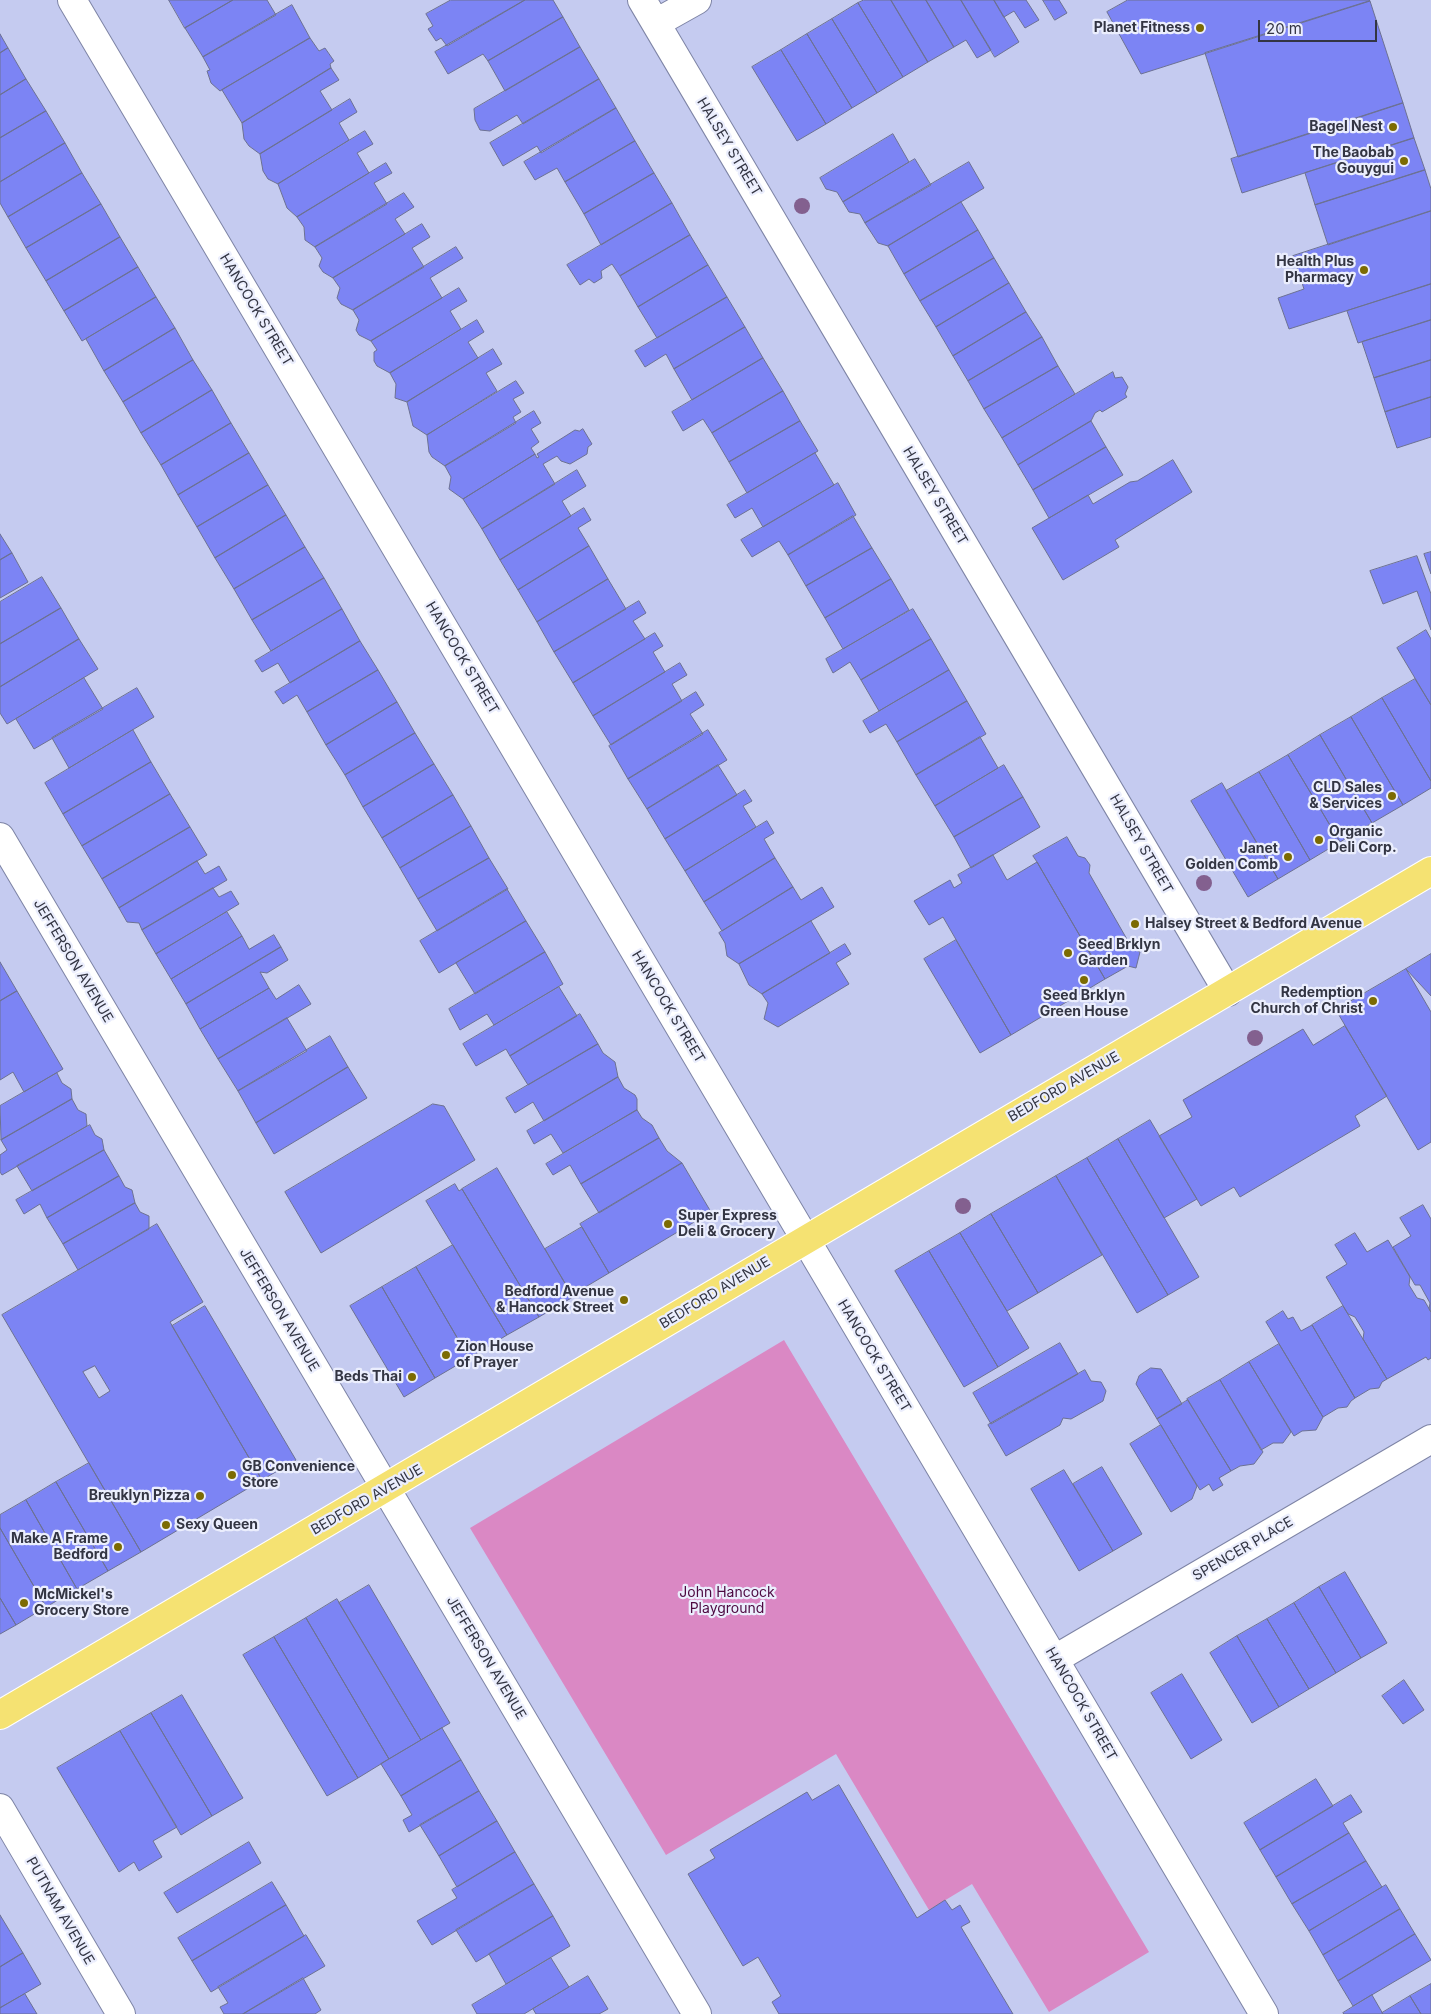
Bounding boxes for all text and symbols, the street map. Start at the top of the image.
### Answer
scale bar [1261,10,1380,42]
text: 20 m [1266,19,1302,38]
place label: Planet Fitness [1094,20,1190,36]
marker: Planet Fitness [1194,22,1206,34]
street label: HALSEY STREET [693,95,765,199]
place label: Bagel Nest [1309,119,1383,135]
marker: Bagel Nest [1387,121,1399,133]
place label: The Baobab Gouygui [1312,145,1394,178]
marker: The Baobab Gouygui [1398,155,1410,167]
street label: HANCOCK STREET [216,251,296,369]
place label: Health Plus Pharmacy [1276,254,1354,286]
marker: Health Plus Pharmacy [1358,264,1370,276]
street label: HALSEY STREET [899,444,971,548]
street label: HANCOCK STREET [422,599,502,717]
place label: CLD Sales & Services [1309,780,1382,812]
marker: CLD Sales & Services [1386,790,1398,802]
street label: HALSEY STREET [1106,791,1176,897]
place label: Organic Deli Corp. [1329,824,1397,856]
marker: Organic Deli Corp. [1313,834,1325,846]
place label: Janet Golden Comb [1185,841,1278,874]
marker: Janet Golden Comb [1282,851,1294,863]
street label: JEFFERSON AVENUE [30,896,116,1026]
place label: Halsey Street & Bedford Avenue [1145,916,1362,932]
marker: Halsey Street & Bedford Avenue [1129,918,1141,930]
place label: Seed Brklyn Garden [1078,937,1160,970]
marker: Seed Brklyn Garden [1062,947,1074,959]
street label: HANCOCK STREET [628,948,708,1066]
marker: Seed Brklyn Green House [1078,974,1090,986]
place label: Redemption Church of Christ [1250,985,1363,1018]
place label: Seed Brklyn Green House [1040,988,1128,1020]
marker: Redemption Church of Christ [1367,995,1379,1007]
street label: BEDFORD AVENUE [1005,1048,1123,1126]
place label: Super Express Deli & Grocery [678,1208,777,1240]
marker: Super Express Deli & Grocery [662,1218,674,1230]
street label: JEFFERSON AVENUE [236,1245,322,1375]
street label: BEDFORD AVENUE [657,1253,773,1333]
place label: Bedford Avenue & Hancock Street [496,1284,614,1316]
marker: Bedford Avenue & Hancock Street [618,1294,630,1306]
street label: HANCOCK STREET [834,1297,914,1415]
place label: Zion House of Prayer [456,1339,534,1371]
marker: Zion House of Prayer [440,1349,452,1361]
place label: Beds Thai [334,1369,402,1385]
marker: Beds Thai [406,1371,418,1383]
place label: GB Convenience Store [242,1459,355,1491]
street label: BEDFORD AVENUE [308,1461,426,1539]
marker: GB Convenience Store [226,1469,238,1481]
place label: Breuklyn Pizza [89,1488,190,1504]
marker: Breuklyn Pizza [194,1490,206,1502]
street label: SPENCER PLACE [1190,1513,1296,1585]
place label: Sexy Queen [176,1517,258,1533]
marker: Sexy Queen [160,1519,172,1531]
place label: Make A Frame Bedford [11,1531,108,1564]
marker: Make A Frame Bedford [112,1541,124,1553]
park label: John Hancock Playground [679,1585,775,1618]
place label: McMickel's Grocery Store [34,1587,129,1620]
street label: JEFFERSON AVENUE [443,1593,529,1723]
marker: McMickel's Grocery Store [18,1597,30,1609]
street label: HANCOCK STREET [1042,1644,1120,1764]
street label: PUTNAM AVENUE [22,1854,98,1968]

